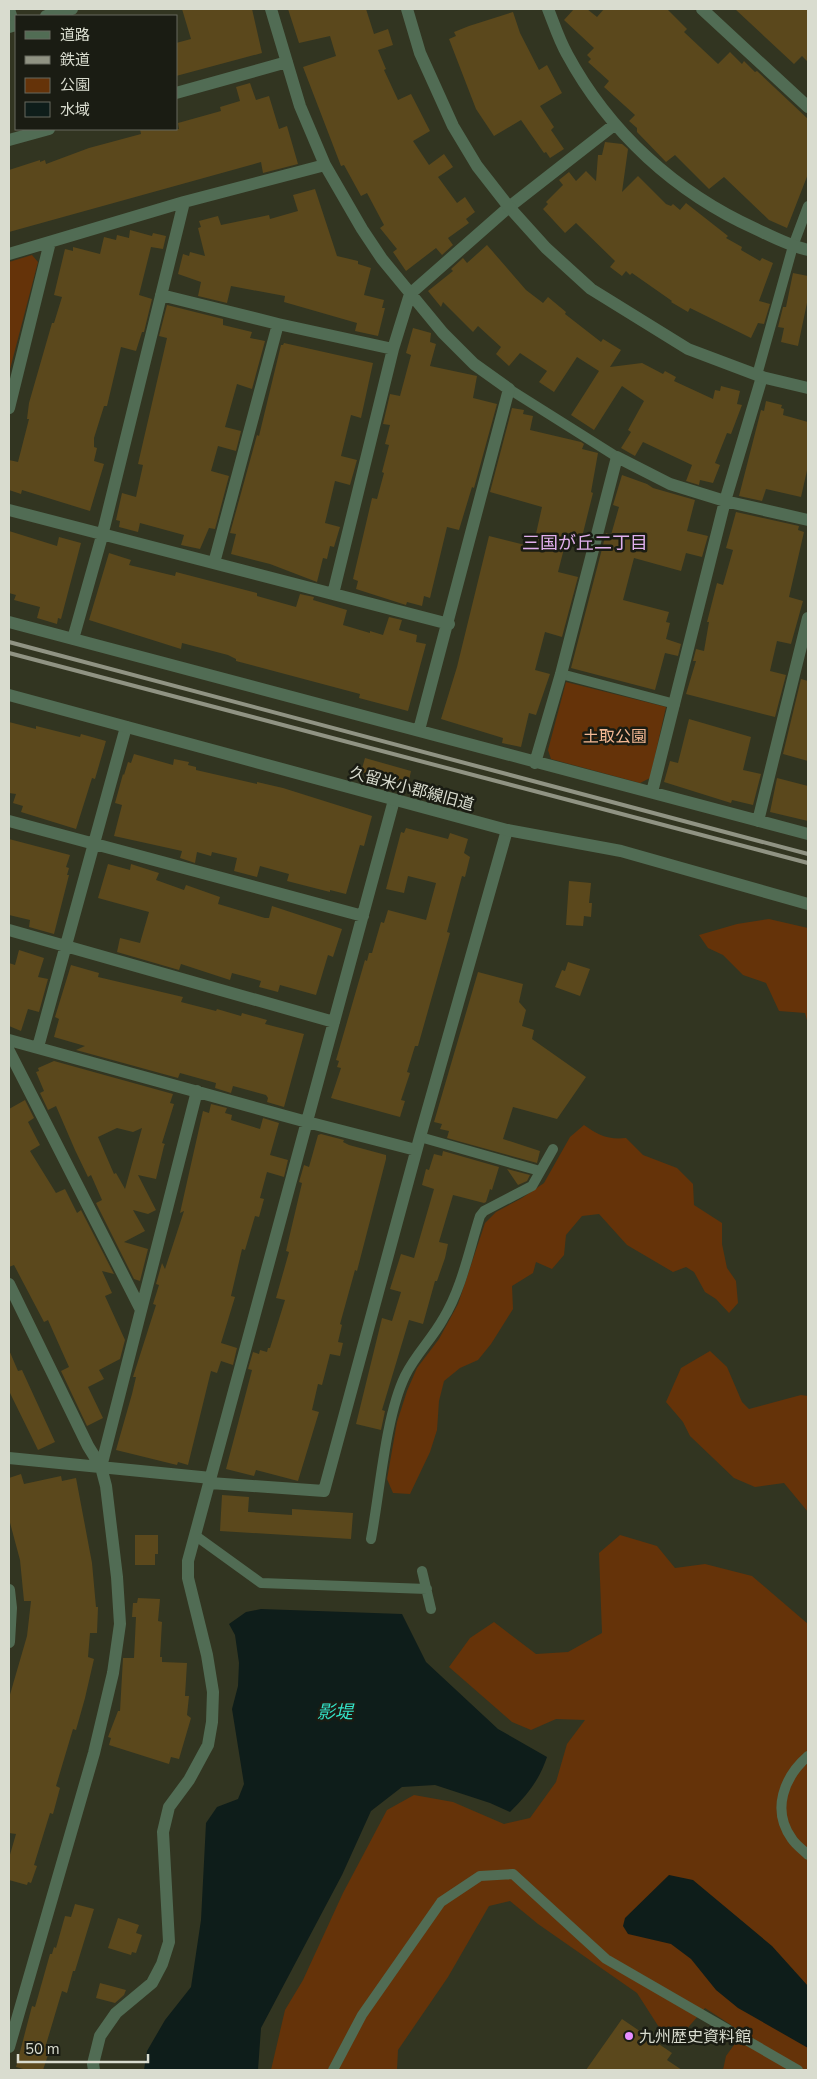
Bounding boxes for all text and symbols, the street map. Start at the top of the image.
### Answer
legend [15,15,178,130]
text: 道路 [60,25,90,45]
text: 鉄道 [60,50,90,70]
text: 公園 [60,75,90,95]
text: 水域 [60,100,90,120]
district label: 三国が丘二丁目 [522,531,648,555]
park label: 土取公園 [583,726,647,748]
street label: 久留米小郡線旧道 [347,762,476,816]
water label: 影堤 [317,1700,355,1724]
place label: 九州歴史資料館 [639,2026,751,2048]
marker: 九州歴史資料館 [623,2030,635,2042]
scale bar [18,2032,148,2064]
text: 50 m [25,2039,60,2059]

